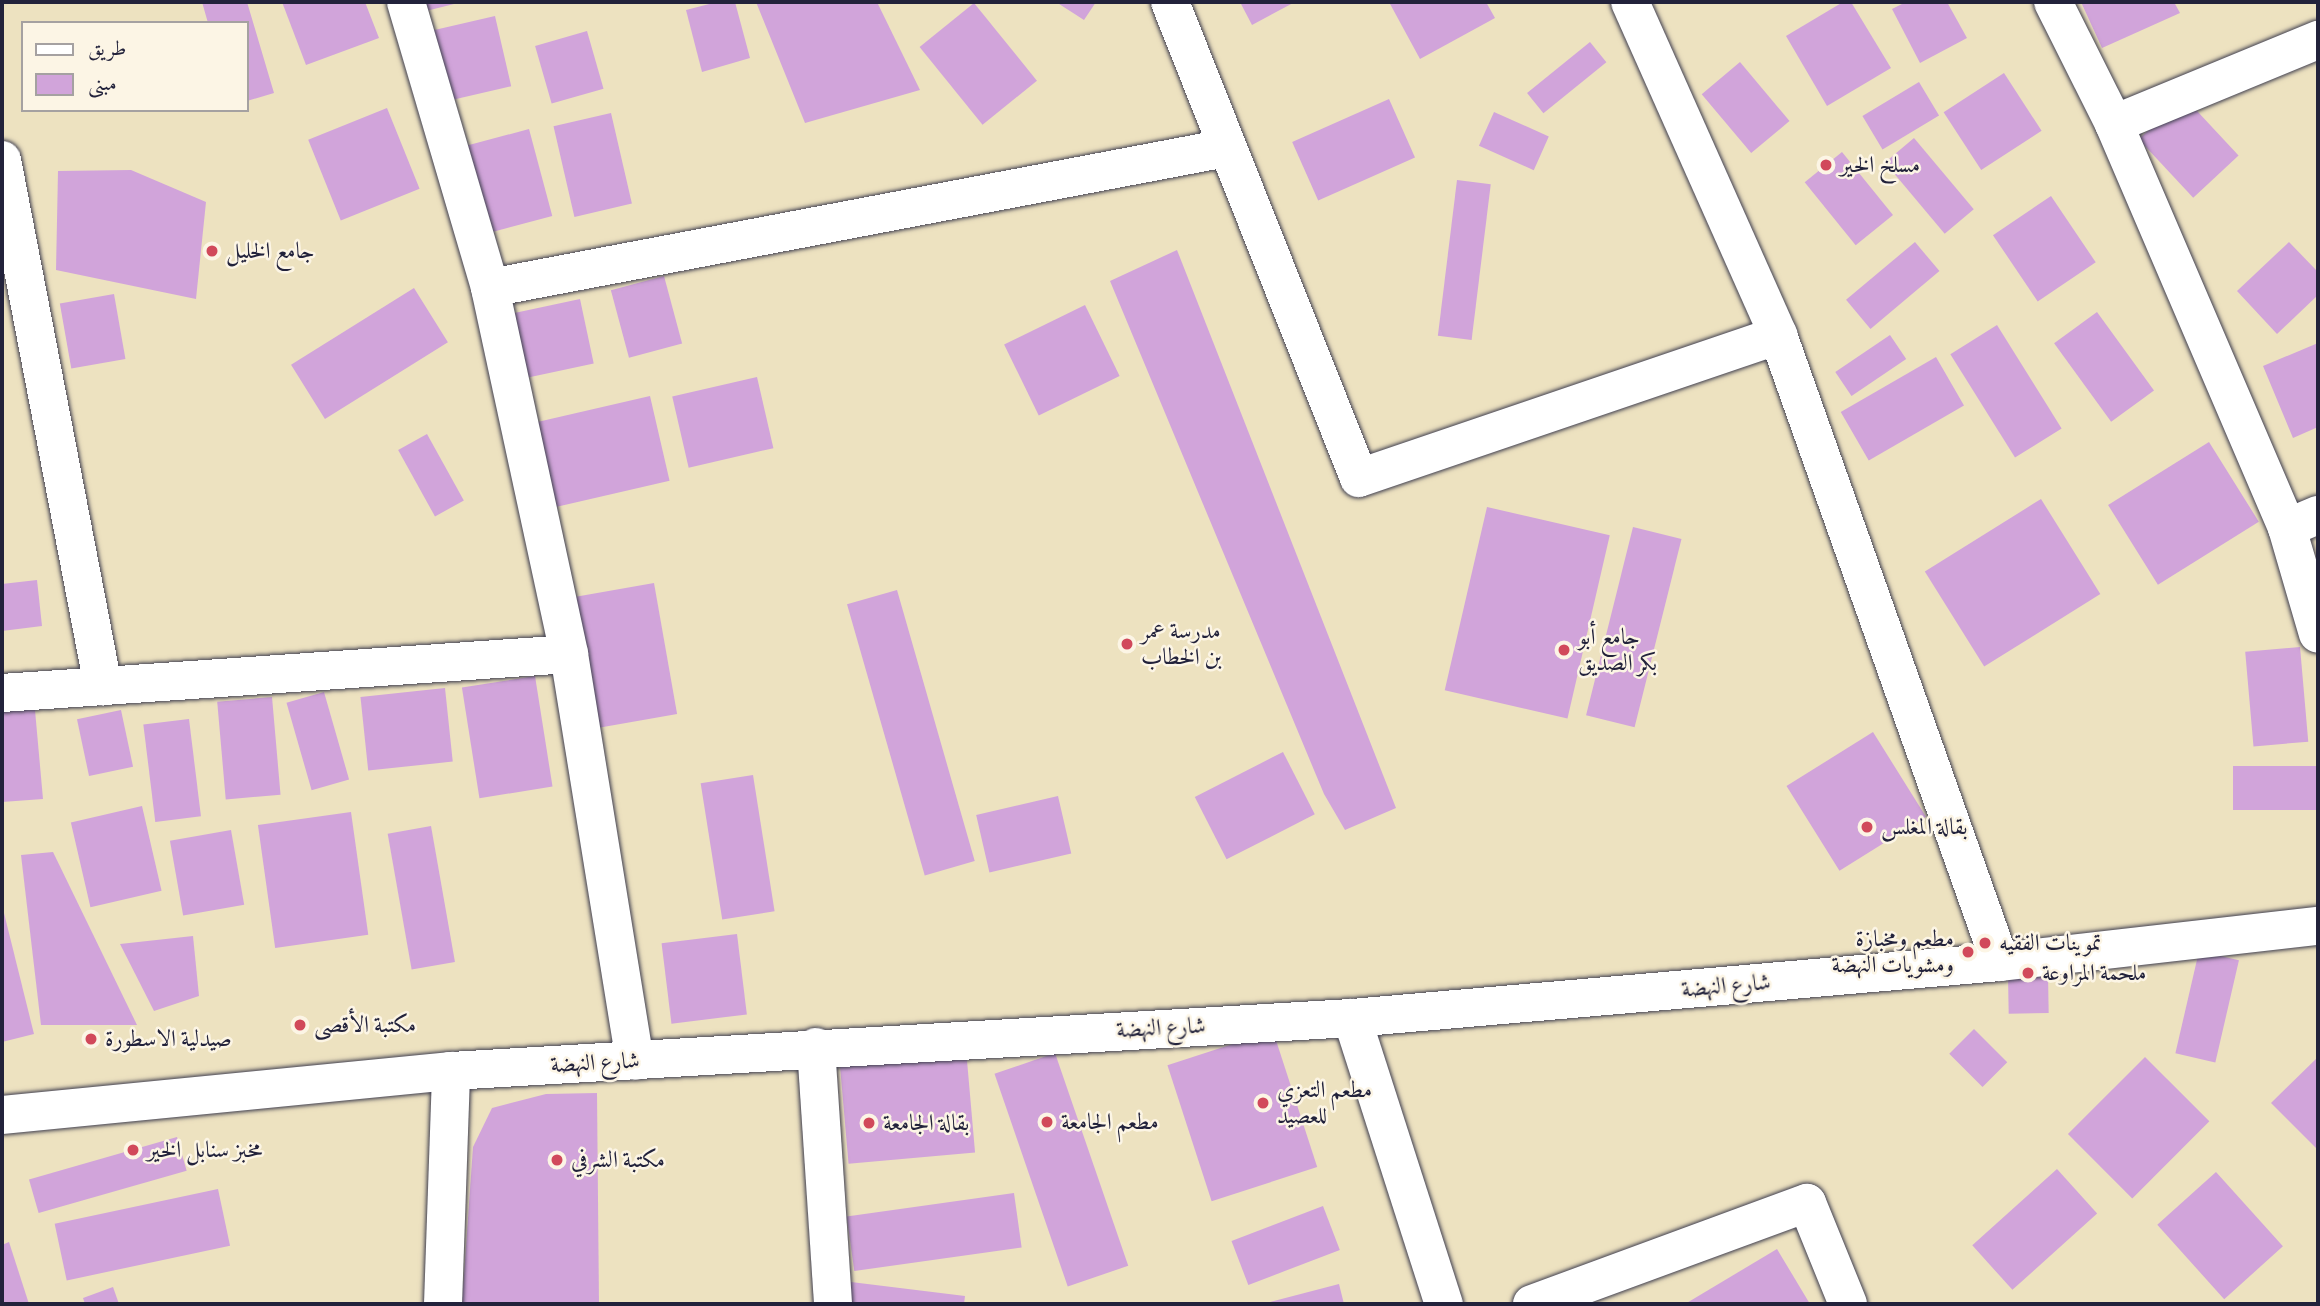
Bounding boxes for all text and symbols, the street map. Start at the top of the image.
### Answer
legend [21,21,248,112]
text: طريق [88,36,126,62]
text: مبنى [88,71,117,97]
place label: مسلخ الخير [1840,151,1920,179]
marker: مسلخ الخير [1818,157,1834,173]
place label: جامع الخليل [226,237,315,265]
marker: جامع الخليل [204,243,220,259]
place label: مدرسة عمر بن الخطاب [1141,617,1222,671]
place label: جامع أبو بكر الصديق [1578,623,1657,677]
marker: مدرسة عمر بن الخطاب [1119,636,1135,652]
marker: جامع أبو بكر الصديق [1556,642,1572,658]
place label: بقالة المغلس [1881,813,1968,841]
marker: بقالة المغلس [1859,819,1875,835]
place label: مطعم ومخبازة ومشويات النهضة [1832,925,1954,979]
place label: تموينات الفقيه [1999,929,2102,957]
marker: تموينات الفقيه [1977,935,1993,951]
marker: مطعم ومخبازة ومشويات النهضة [1960,944,1976,960]
place label: ملحمة المراوعة [2042,959,2147,987]
marker: ملحمة المراوعة [2020,965,2036,981]
street label: شارع النهضة [1680,968,1772,1004]
place label: مكتبة الأقصى [314,1011,416,1039]
street label: شارع النهضة [1116,1012,1206,1044]
marker: مكتبة الأقصى [292,1017,308,1033]
place label: صيدلية الاسطورة [105,1025,232,1053]
marker: صيدلية الاسطورة [83,1031,99,1047]
street label: شارع النهضة [550,1047,640,1079]
place label: مطعم التعزي للعصيد [1277,1076,1372,1130]
marker: مطعم التعزي للعصيد [1255,1095,1271,1111]
place label: مطعم الجامعة [1061,1108,1159,1136]
place label: بقالة الجامعة [883,1109,969,1137]
marker: مطعم الجامعة [1039,1114,1055,1130]
marker: بقالة الجامعة [861,1115,877,1131]
place label: مخبز سنابل الخير [147,1136,263,1164]
marker: مخبز سنابل الخير [125,1142,141,1158]
place label: مكتبة الشرفي [571,1146,665,1174]
marker: مكتبة الشرفي [549,1152,565,1168]

